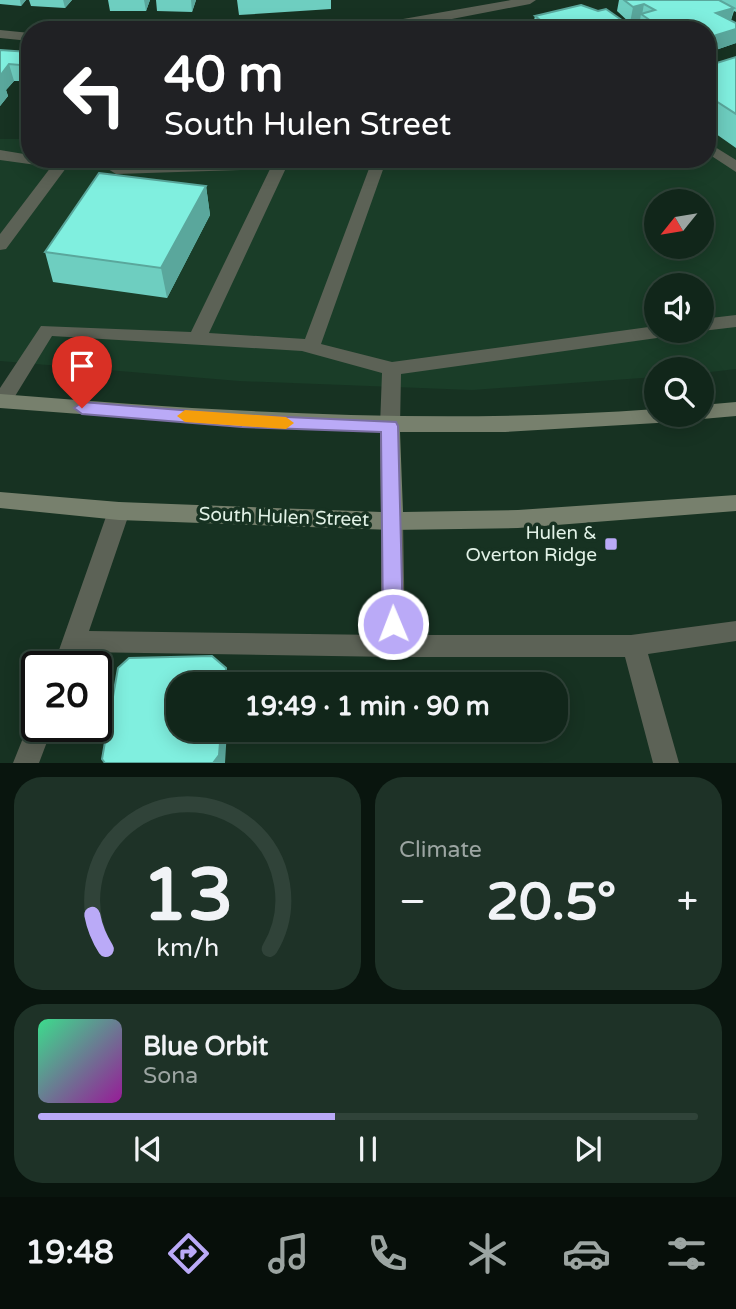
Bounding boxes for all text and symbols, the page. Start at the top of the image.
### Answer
text: 40 m [164,46,283,105]
icon: left [49,49,140,140]
text: South Hulen Street [164,106,451,144]
north arrow [644,189,714,259]
map controls [644,189,714,427]
button: sound [644,273,714,343]
pin [52,336,112,408]
icon: arrive [63,347,101,385]
button: search [644,357,714,427]
street label: South Hulen Street [198,503,370,531]
place label: Hulen & Overton Ridge [465,522,597,566]
marker: Hulen & Overton Ridge [603,536,619,552]
position arrow [356,587,430,661]
speed limit sign: 20 [21,651,112,742]
text: 19:49 · 1 min · 90 m [244,691,490,722]
text: Climate [399,836,482,864]
text: 13 [142,853,233,941]
text: 20.5° [486,871,616,934]
text: − [399,879,426,925]
text: + [677,879,698,925]
text: km/h [156,933,219,963]
text: Blue Orbit [143,1031,268,1062]
text: Sona [143,1062,198,1090]
icon: previous [129,1130,167,1168]
icon: pause [349,1130,387,1168]
icon: next [569,1130,607,1168]
icon: directions [164,1229,213,1278]
icon: music [264,1229,313,1278]
icon: phone [363,1229,412,1278]
icon: climate [463,1229,512,1278]
icon: car [562,1229,611,1278]
icon: filters [662,1229,711,1278]
text: 19:48 [25,1234,114,1272]

